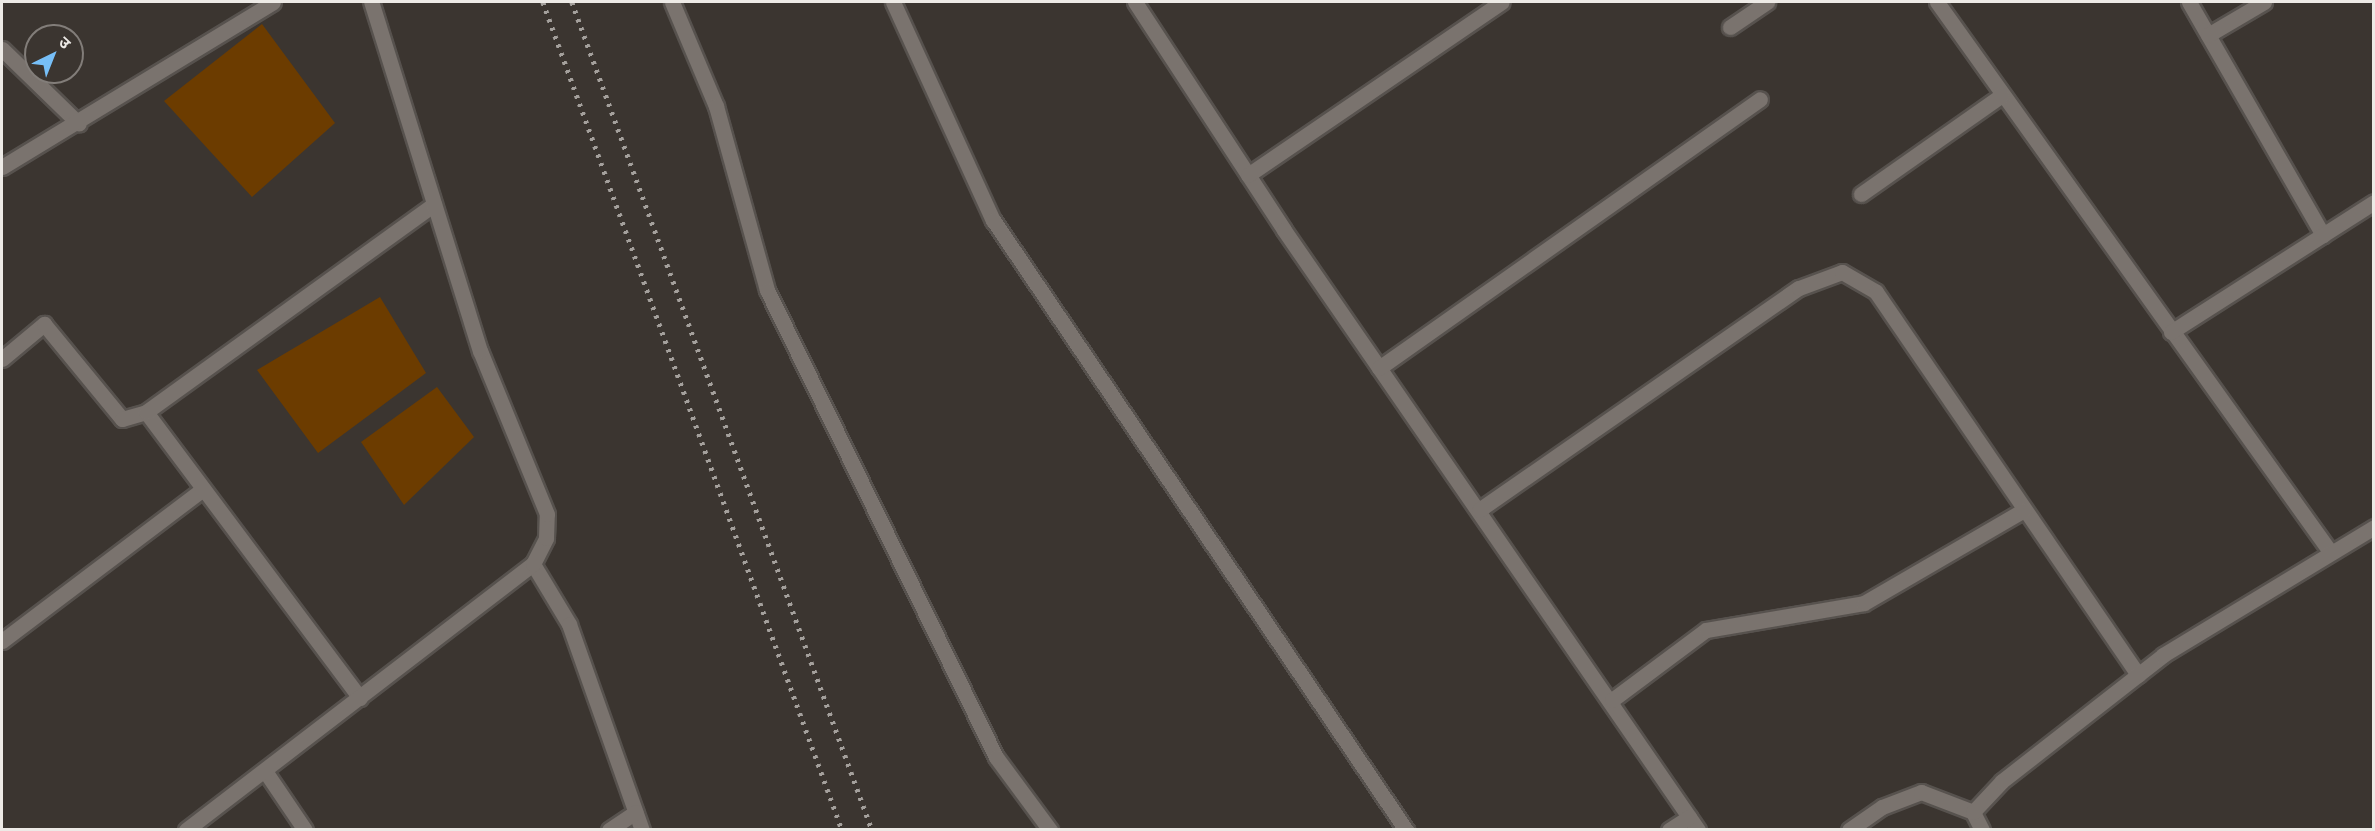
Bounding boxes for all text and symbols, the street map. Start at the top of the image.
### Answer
north arrow [24,24,84,84]
text: उ [55,32,75,53]

